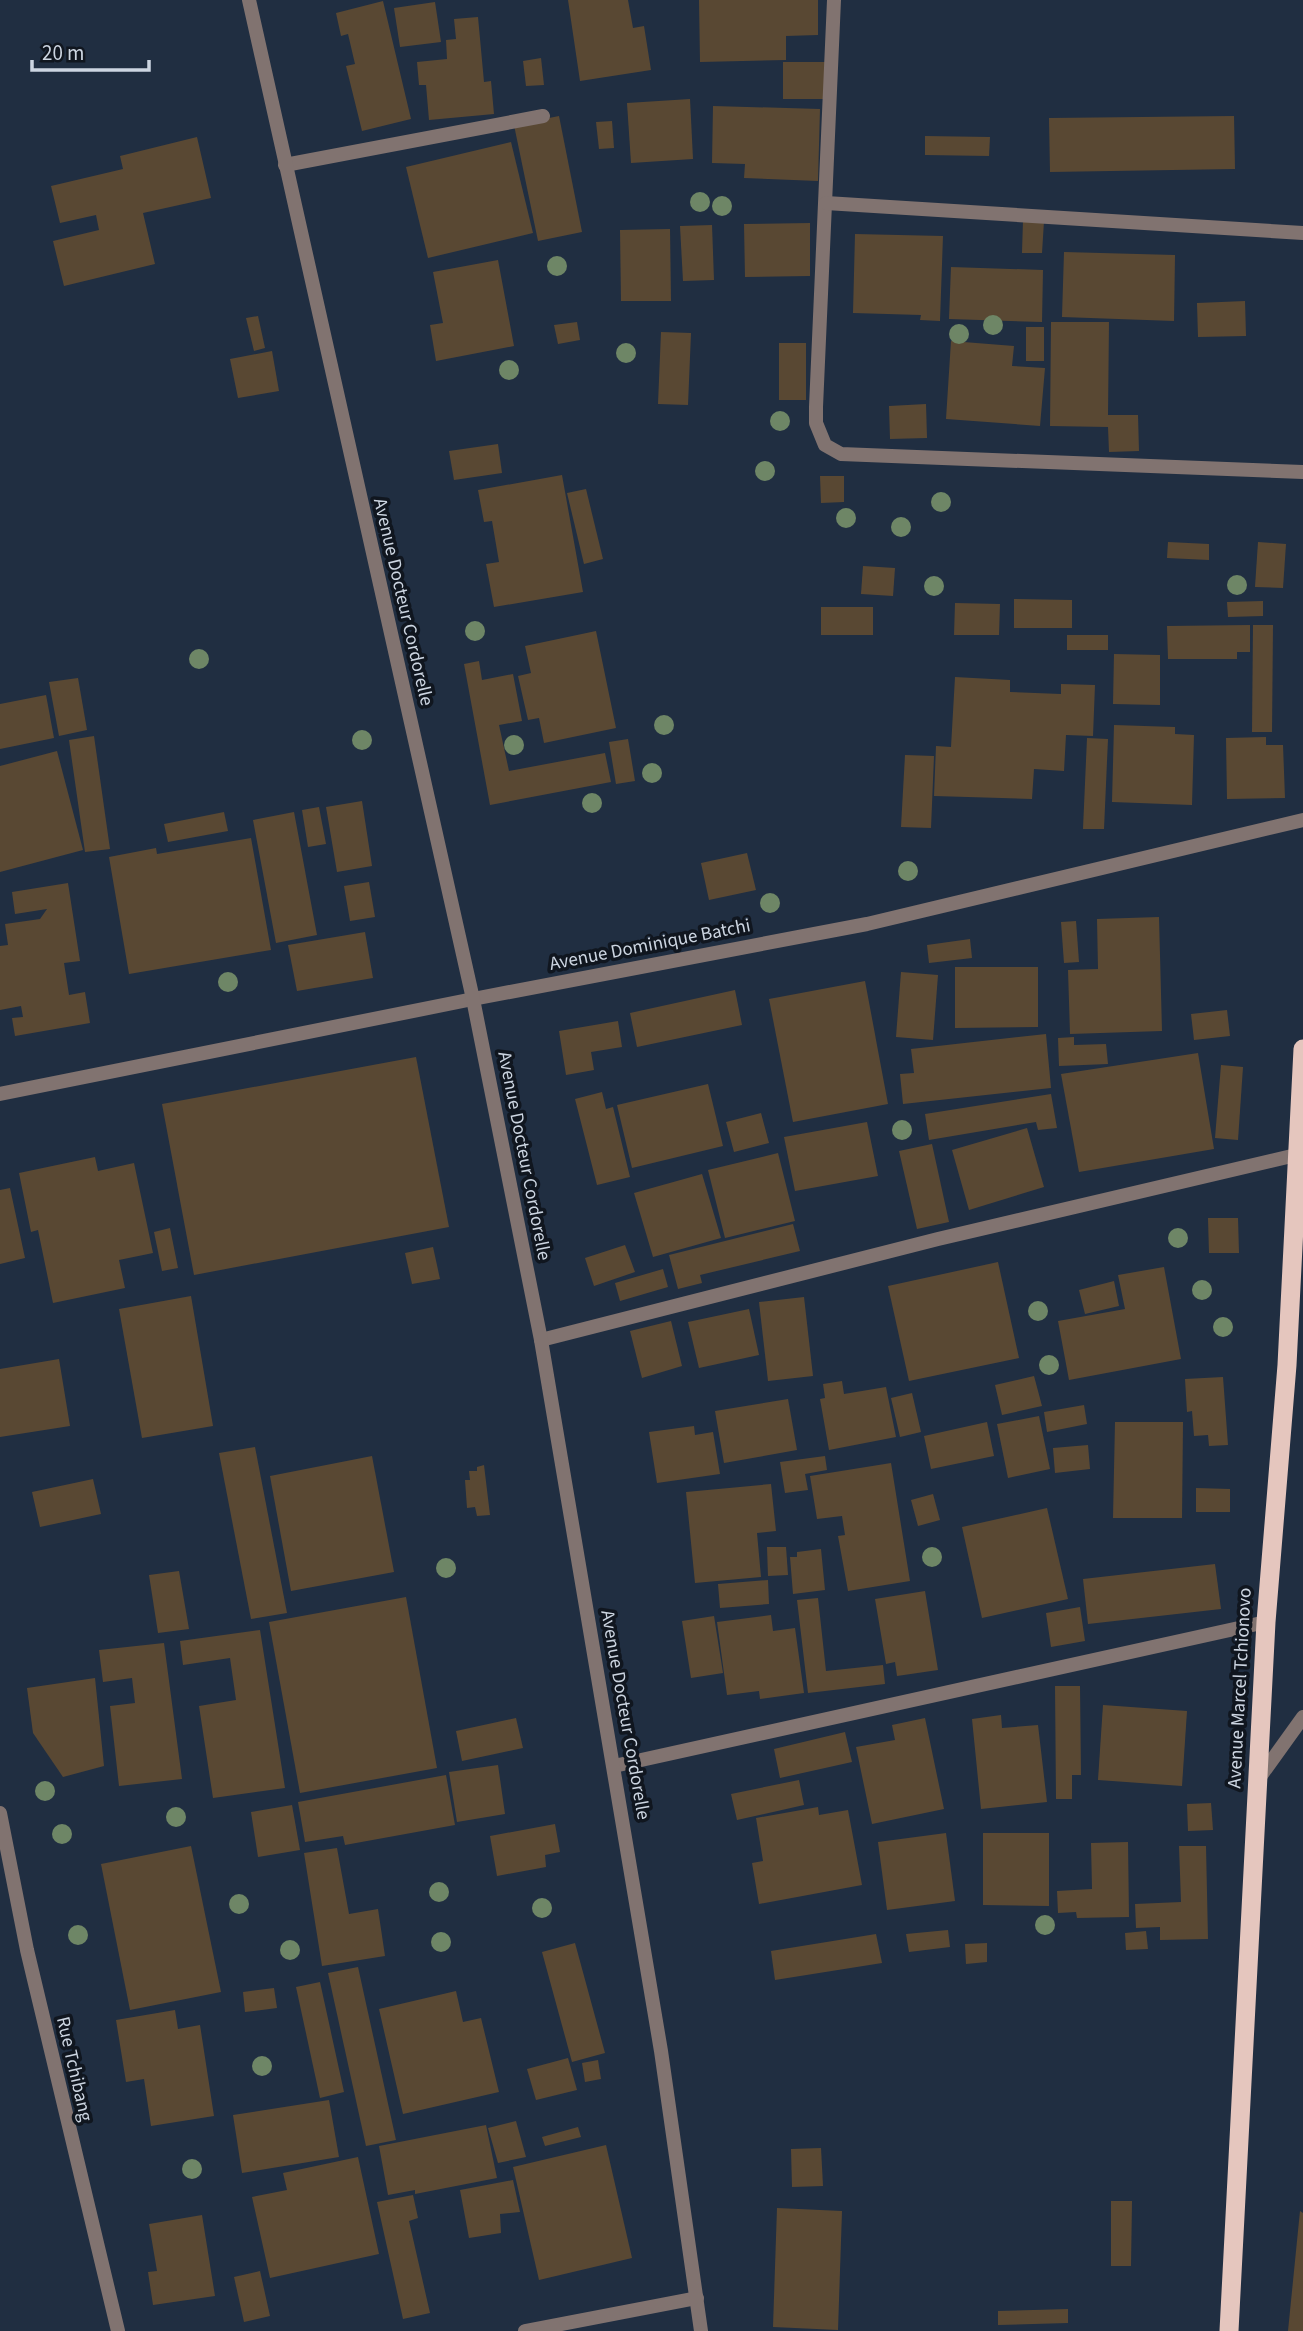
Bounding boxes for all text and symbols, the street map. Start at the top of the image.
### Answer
scale bar [32,28,149,72]
text: 20 m [42,38,84,68]
street label: Avenue Docteur Cordorelle [366,495,440,709]
street label: Avenue Dominique Batchi [547,912,753,978]
street label: Avenue Docteur Cordorelle [490,1049,558,1263]
street label: Avenue Marcel Tchionovo [1221,1587,1259,1789]
street label: Avenue Docteur Cordorelle [593,1608,657,1822]
street label: Rue Tchibang [49,2014,99,2124]

